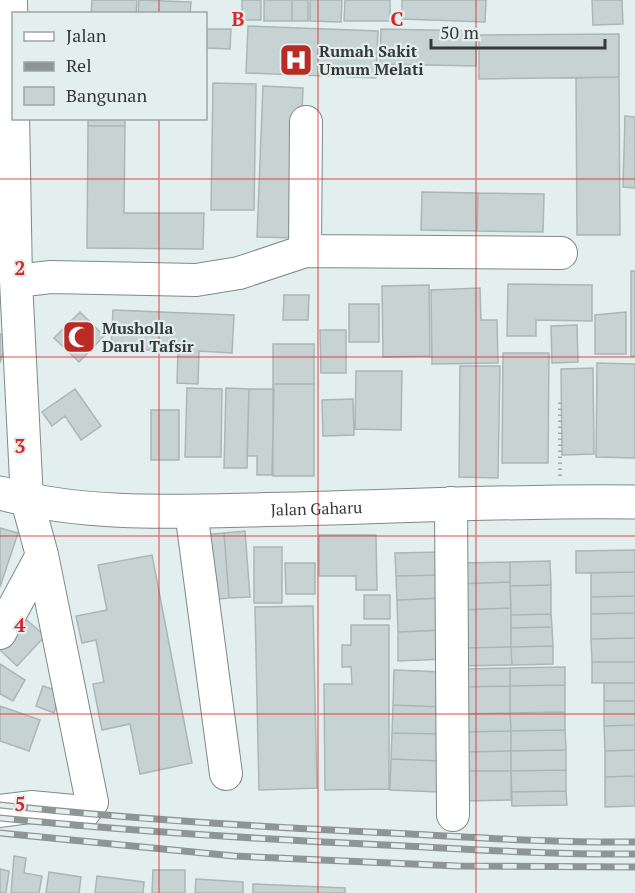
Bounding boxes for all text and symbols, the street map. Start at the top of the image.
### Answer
text: B [232,5,245,32]
text: C [390,5,404,32]
legend [12,12,207,120]
scale bar [431,12,605,50]
text: 50 m [440,20,480,44]
text: Jalan [66,23,107,47]
place label: Rumah Sakit Umum Melati [319,40,424,80]
hospital icon: Rumah Sakit Umum Melati [278,42,314,78]
text: Rel [66,53,92,77]
text: Bangunan [66,83,147,107]
text: 2 [14,254,26,281]
place label: Musholla Darul Tafsir [102,317,194,357]
mosque icon: Musholla Darul Tafsir [61,319,97,355]
text: 3 [14,432,26,459]
street label: Jalan Gaharu [270,496,363,521]
text: 4 [14,611,26,638]
text: 5 [14,790,26,817]

